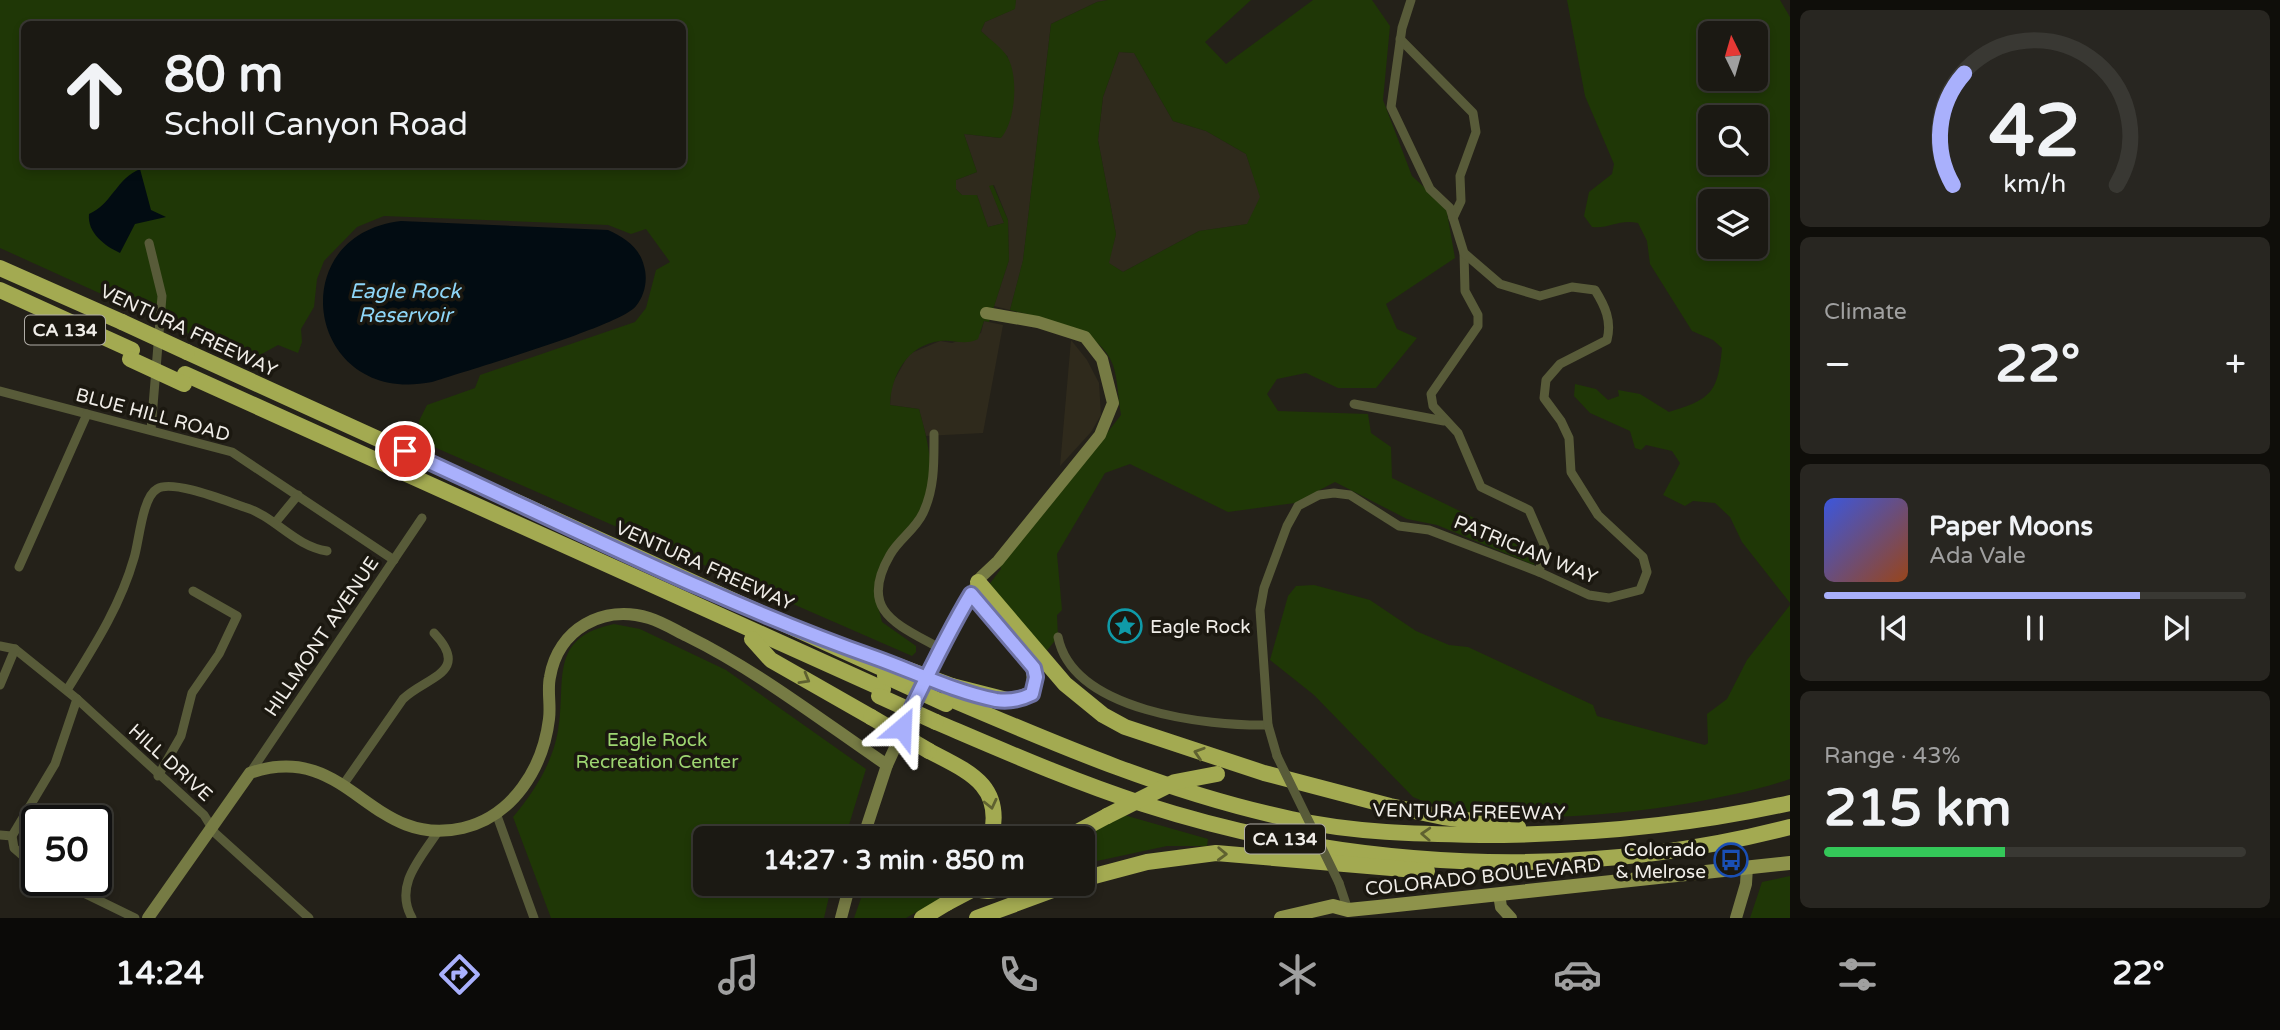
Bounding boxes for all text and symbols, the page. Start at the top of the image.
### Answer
north arrow [1698,21,1768,91]
map controls [1698,21,1768,259]
text: 80 m [164,46,283,105]
icon: ahead [49,49,140,140]
text: 42 [1989,88,2081,176]
button: search [1698,105,1768,175]
text: Scholl Canyon Road [164,106,468,144]
text: km/h [2004,168,2066,198]
button: layers [1698,189,1768,259]
water label: Eagle Rock Reservoir [349,279,462,328]
street label: VENTURA FREEWAY [97,280,281,382]
text: Climate [1824,298,1907,326]
road number: CA 134 [25,316,105,344]
text: 22° [1995,333,2080,396]
text: − [1824,342,1851,388]
text: + [2225,342,2246,388]
street label: BLUE HILL ROAD [73,384,232,446]
pin [375,421,435,481]
icon: arrive [386,432,424,470]
street label: PATRICIAN WAY [1451,511,1601,589]
text: Paper Moons [1929,511,2093,542]
street label: VENTURA FREEWAY [612,517,797,615]
text: Ada Vale [1929,542,2026,570]
street label: HILLMONT AVENUE [260,553,383,720]
place icon: Eagle Rock [1106,607,1144,645]
icon: previous [1875,609,1913,647]
icon: pause [2016,609,2054,647]
icon: next [2157,609,2195,647]
place label: Eagle Rock [1150,616,1251,638]
one-way arrow [798,671,811,684]
position arrow [865,691,939,765]
street label: HILL DRIVE [124,719,217,806]
park label: Eagle Rock Recreation Center [576,729,739,773]
text: Range · 43% [1824,742,1960,770]
one-way arrow [1194,746,1206,761]
text: 215 km [1824,777,2012,840]
one-way arrow [982,798,997,810]
street label: VENTURA FREEWAY [1372,799,1566,825]
speed limit sign: 50 [21,805,112,896]
road number: CA 134 [1245,824,1325,854]
one-way arrow [1421,827,1432,842]
place label: Colorado & Melrose [1615,839,1706,883]
bus stop icon: Colorado & Melrose [1712,841,1750,879]
text: 14:27 · 3 min · 850 m [763,845,1025,876]
one-way arrow [1217,847,1228,862]
street label: COLORADO BOULEVARD [1364,854,1602,900]
icon: directions [435,950,484,999]
icon: music [714,950,763,999]
icon: phone [994,950,1043,999]
icon: climate [1273,950,1322,999]
icon: car [1553,950,1602,999]
icon: filters [1833,950,1882,999]
text: 14:24 [115,955,204,993]
text: 22° [2112,955,2165,993]

